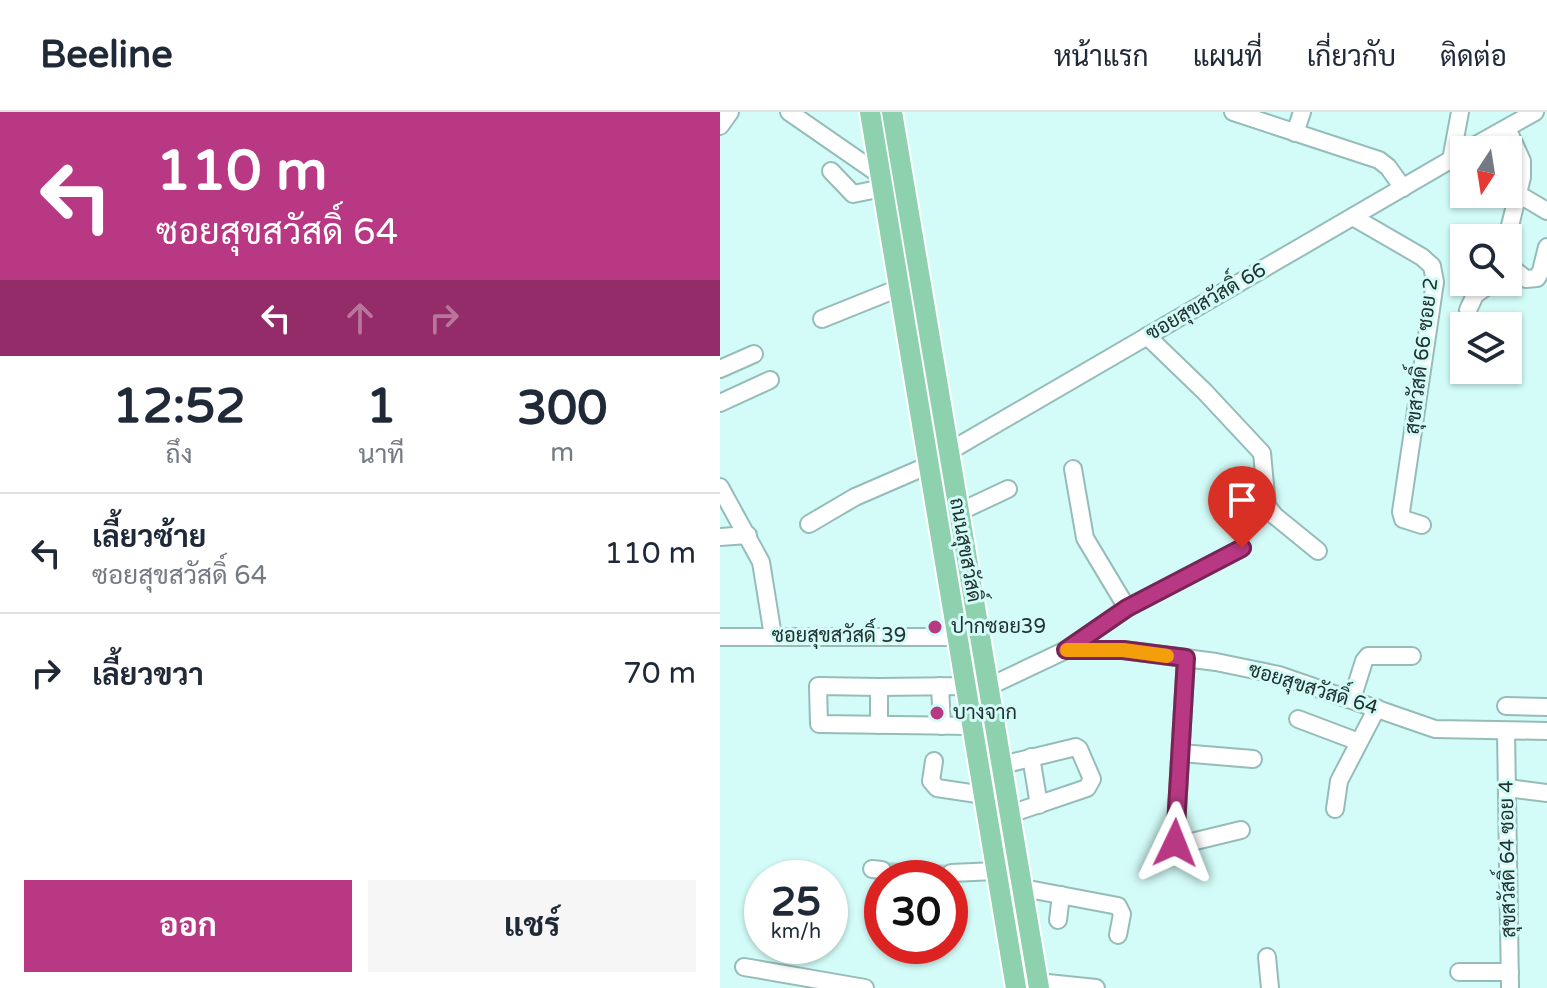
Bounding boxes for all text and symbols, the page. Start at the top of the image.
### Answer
text: Beeline [40,32,173,78]
text: หน้าแรก [1054,40,1149,74]
text: แผนที่ [1193,40,1263,74]
text: เกี่ยวกับ [1307,40,1396,74]
text: ติดต่อ [1440,40,1507,74]
north arrow [1450,136,1522,208]
map controls [1450,136,1522,384]
text: 110 m [156,138,327,205]
icon: left [24,144,128,248]
text: ซอยสุขสวัสดิ์ 64 [156,211,398,254]
button: search [1450,224,1522,296]
street label: ซอยสุขสวัสดิ์ 66 [1138,252,1271,347]
street label: สุขสวัสดิ์ 66 ซอย 2 [1393,275,1445,436]
icon: left [254,296,298,340]
icon: ahead [338,296,382,340]
icon: right [422,296,466,340]
button: layers [1450,312,1522,384]
text: 12:52 [113,378,246,436]
text: 1 [366,378,396,436]
text: 300 [517,380,607,438]
text: m [550,437,574,468]
text: ถึง [166,439,193,470]
text: นาที [358,439,404,470]
pin [1208,466,1276,548]
icon: arrive [1220,478,1264,522]
street label: ถนนสุขสวัสดิ์ [943,495,993,604]
text: เลี้ยวซ้าย [92,519,206,556]
icon: left [24,531,68,575]
text: 110 m [604,535,696,572]
text: ซอยสุขสวัสดิ์ 64 [92,560,267,591]
place label: ปากซอย39 [951,615,1046,639]
street label: ซอยสุขสวัสดิ์ 39 [772,617,906,649]
marker: ปากซอย39 [926,618,944,636]
icon: right [24,651,68,695]
street label: ซอยสุขสวัสดิ์ 64 [1245,651,1383,721]
text: 70 m [623,655,696,692]
text: เลี้ยวขวา [92,657,204,694]
place label: บางจาก [953,701,1017,725]
marker: บางจาก [928,704,946,722]
street label: สุขสวัสดิ์ 64 ซอย 4 [1488,780,1522,938]
position arrow [1133,801,1217,885]
speed limit sign: 30 [864,860,968,964]
text: 25 [771,878,821,926]
button: ออก [24,880,352,972]
button: แชร์ [368,880,696,972]
text: km/h [771,920,821,944]

